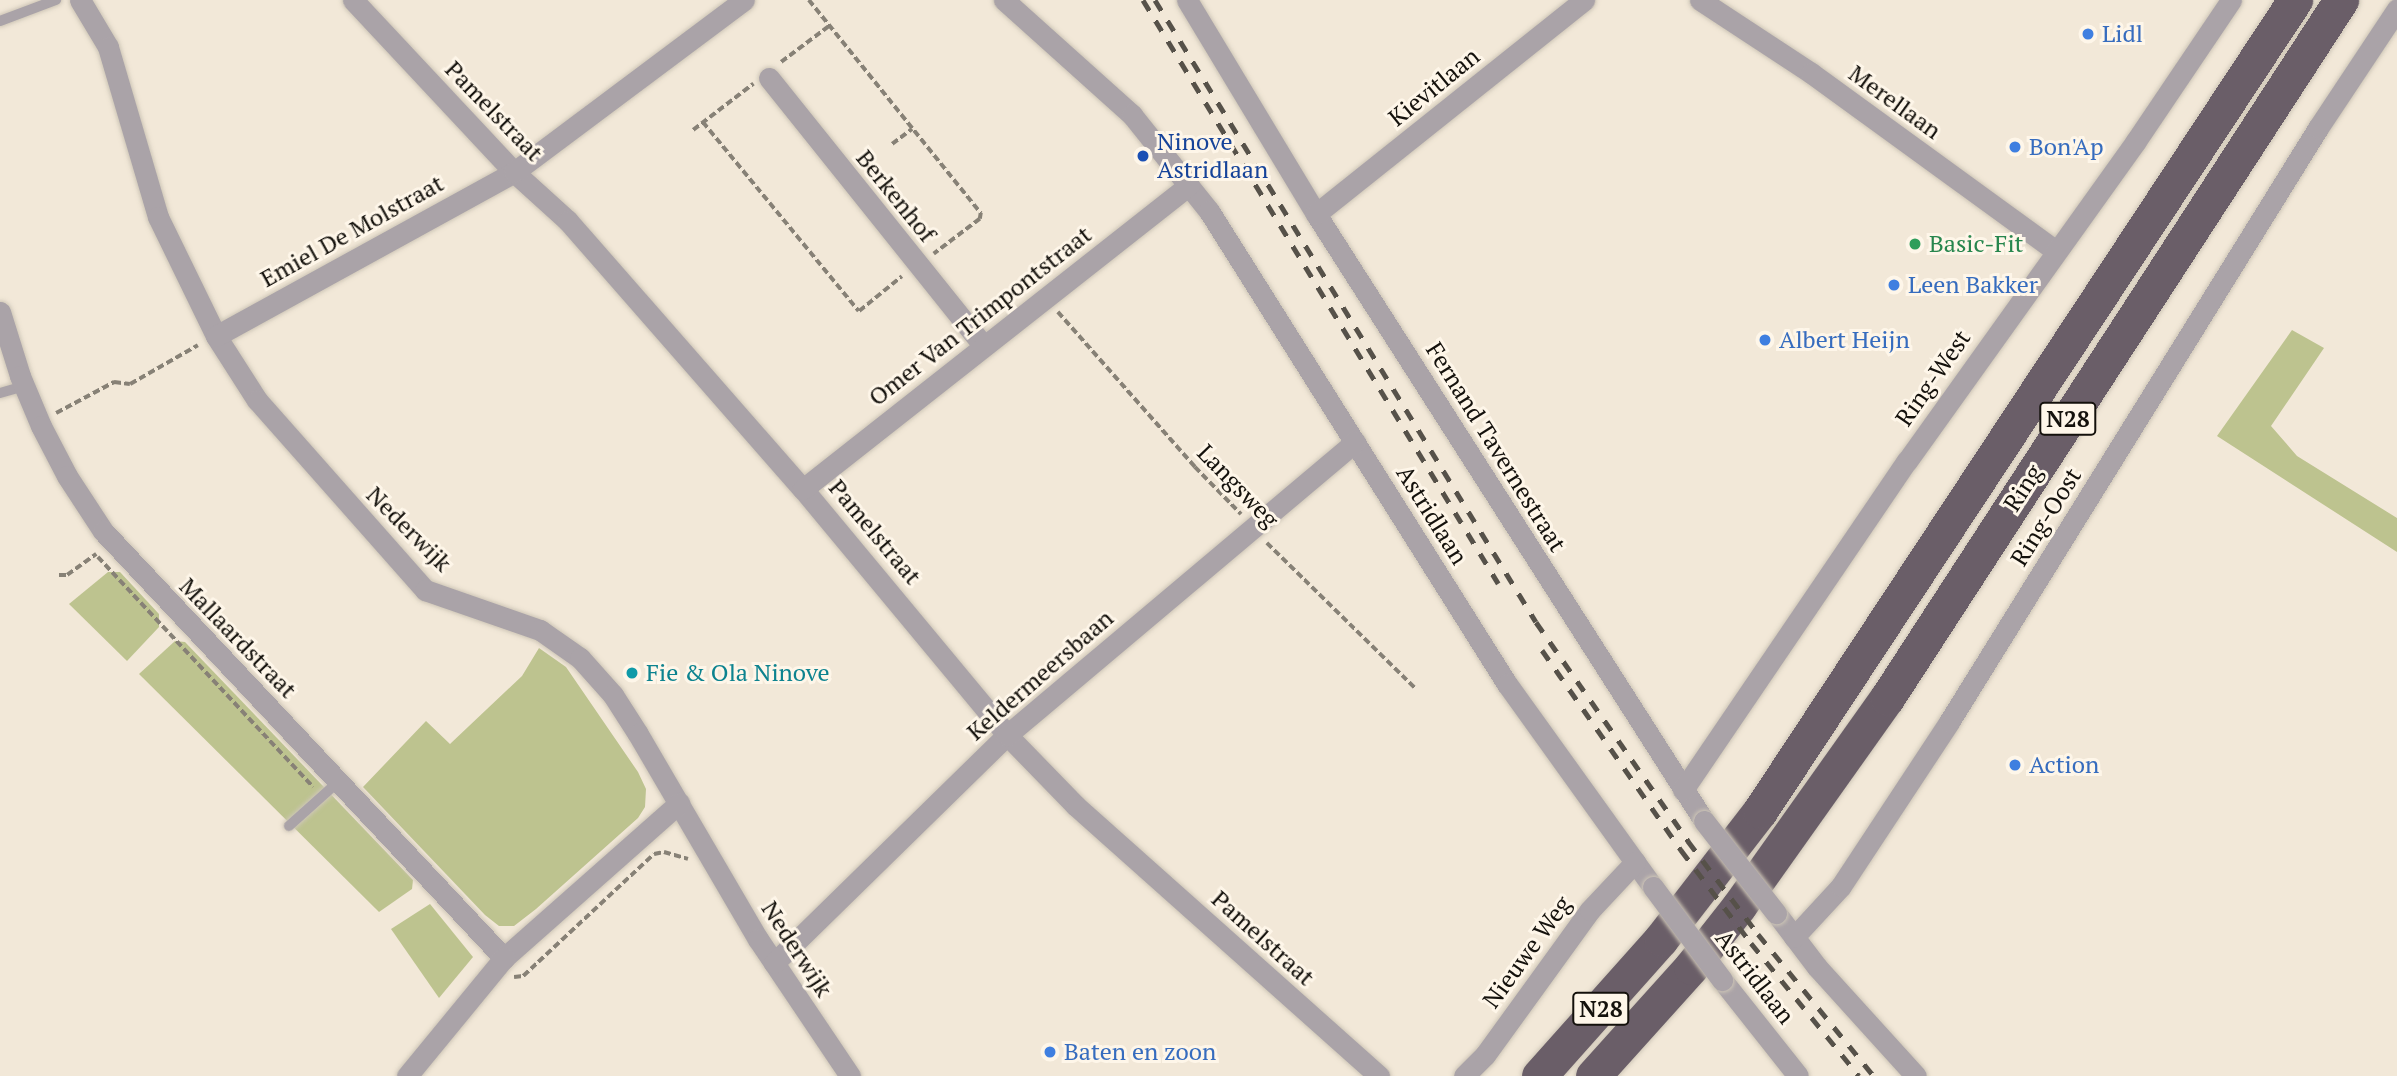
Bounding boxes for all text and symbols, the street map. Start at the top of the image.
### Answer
place label: Lidl [2102,20,2143,48]
marker: Lidl [2080,26,2096,42]
street label: Kievitlaan [1383,42,1485,132]
street label: Pamelstraat [439,55,549,167]
street label: Merellaan [1843,59,1947,145]
place label: Ninove Astridlaan [1157,128,1268,184]
place label: Bon'Ap [2029,133,2104,161]
marker: Bon'Ap [2007,139,2023,155]
street label: Berkenhof [850,144,942,248]
marker: Ninove Astridlaan [1135,148,1151,164]
street label: Emiel De Molstraat [255,169,449,293]
street label: Omer Van Trimpontstraat [863,220,1097,412]
place label: Basic-Fit [1929,230,2024,258]
marker: Basic-Fit [1907,236,1923,252]
place label: Leen Bakker [1908,271,2038,299]
marker: Leen Bakker [1886,277,1902,293]
street label: Ring-West [1889,324,1977,432]
place label: Albert Heijn [1779,326,1910,354]
marker: Albert Heijn [1757,332,1773,348]
street label: Fernand Tavernestraat [1420,337,1572,557]
road number: N28 [2038,400,2098,438]
street label: Langsweg [1191,438,1285,534]
street label: Ring [1997,459,2049,517]
street label: Astridlaan [1390,460,1474,570]
street label: Ring-Oost [2005,463,2087,571]
street label: Pamelstraat [823,474,927,590]
street label: Nederwijk [360,480,458,578]
street label: Mallaardstraat [174,572,302,704]
street label: Keldermeersbaan [961,604,1119,746]
place label: Fie & Ola Ninove [646,659,830,687]
marker: Fie & Ola Ninove [624,665,640,681]
place label: Action [2029,751,2099,779]
marker: Action [2007,757,2023,773]
street label: Pamelstraat [1206,884,1320,992]
street label: Nieuwe Weg [1477,890,1577,1014]
street label: Nederwijk [755,896,839,1002]
street label: Astridlaan [1709,924,1801,1030]
road number: N28 [1571,990,1631,1028]
place label: Baten en zoon [1064,1038,1216,1066]
marker: Baten en zoon [1042,1044,1058,1060]

